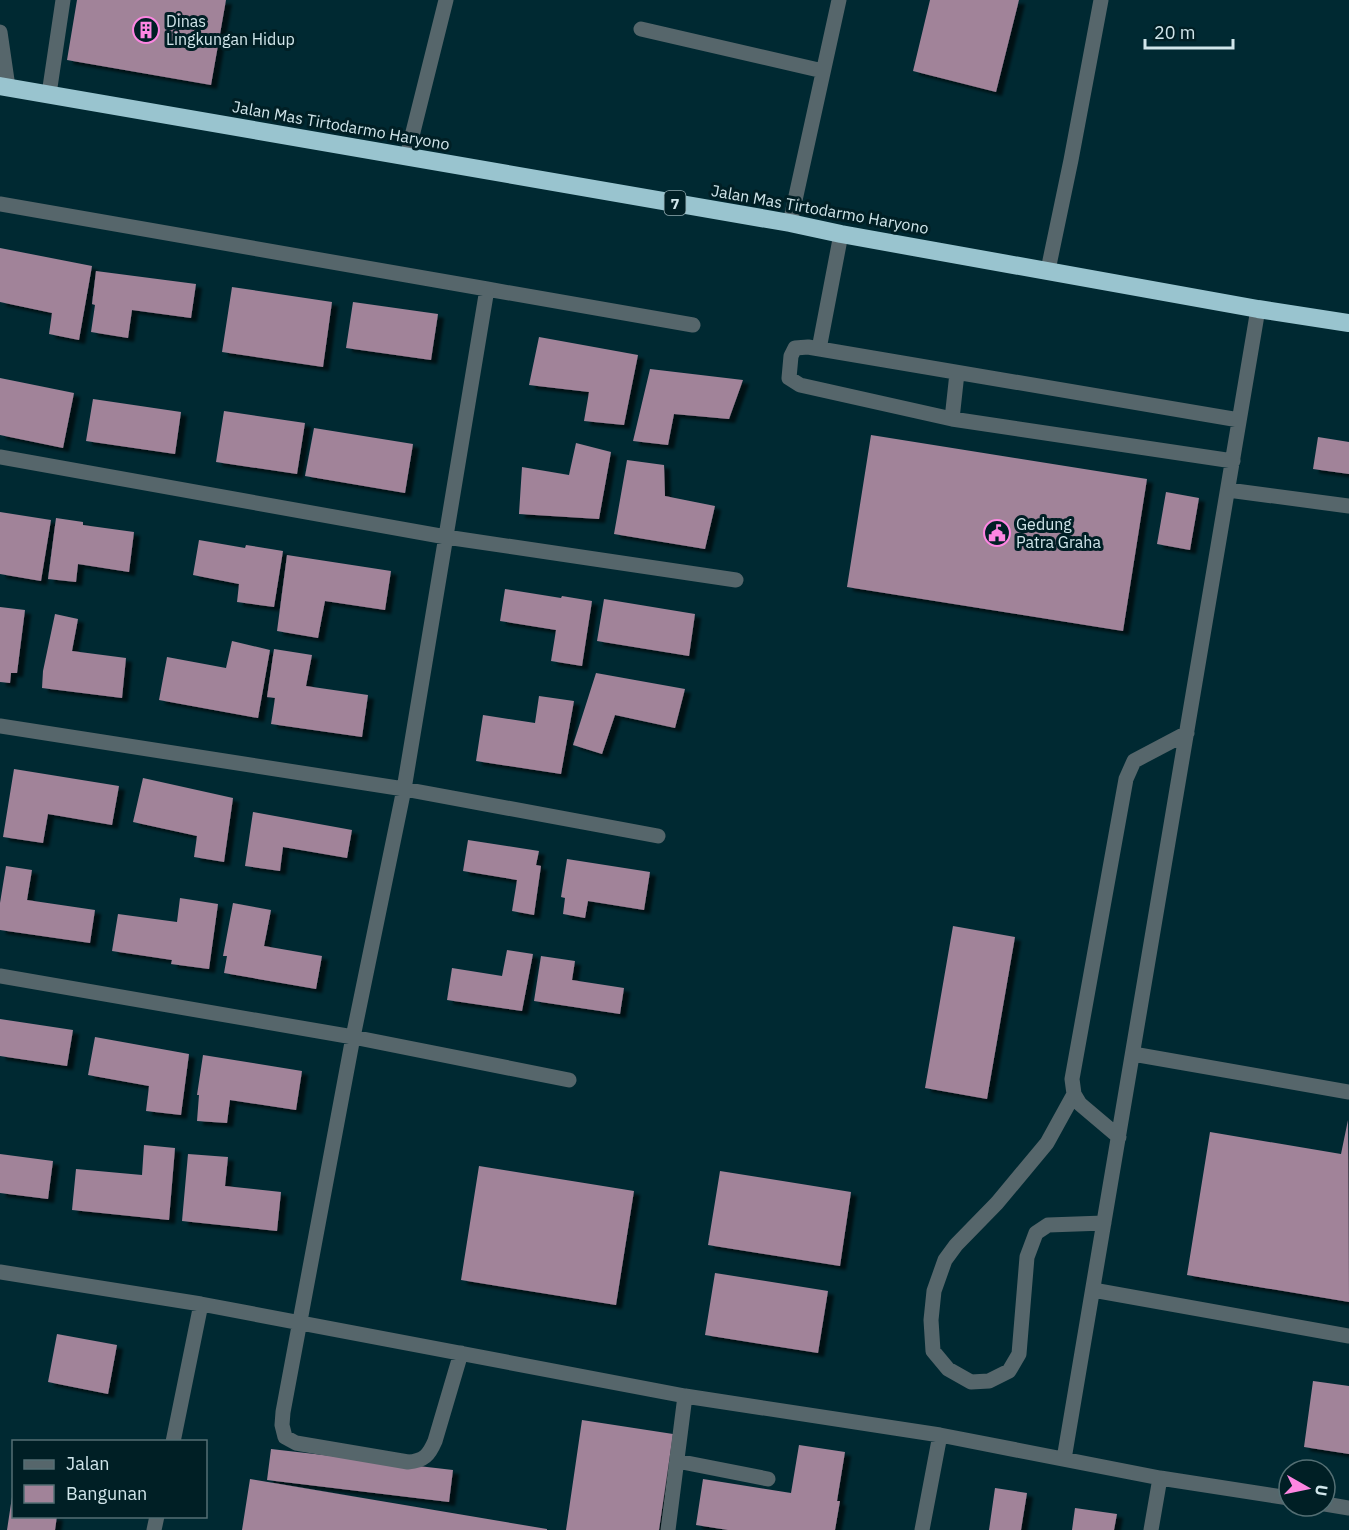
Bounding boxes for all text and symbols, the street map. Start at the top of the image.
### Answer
place label: Dinas Lingkungan Hidup [166,11,295,49]
scale bar [1145,12,1234,50]
building icon: Dinas Lingkungan Hidup [131,15,161,45]
text: 20 m [1154,21,1196,44]
street label: Jalan Mas Tirtodarmo Haryono [231,96,451,154]
street label: Jalan Mas Tirtodarmo Haryono [710,180,930,238]
road number: 7 [664,191,686,215]
place label: Gedung Patra Graha [1016,514,1101,552]
public building icon: Gedung Patra Graha [982,518,1012,548]
legend [12,1440,207,1518]
text: Jalan [66,1452,110,1475]
north arrow [1277,1458,1337,1518]
text: Bangunan [66,1482,147,1505]
text: U [1311,1483,1333,1497]

